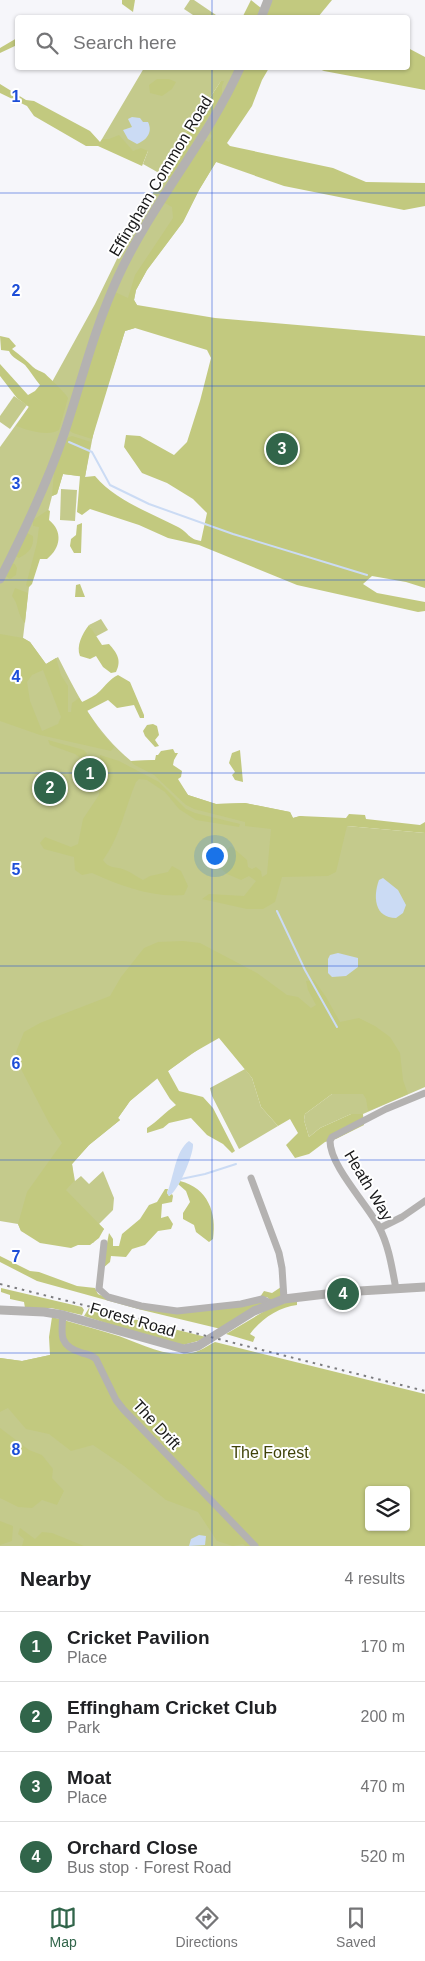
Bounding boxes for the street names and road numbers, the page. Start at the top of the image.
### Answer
street label: Effingham Common Road [106,93,215,259]
street label: Heath Way [341,1147,396,1223]
street label: Forest Road [88,1299,178,1340]
street label: The Drift [129,1396,184,1453]

